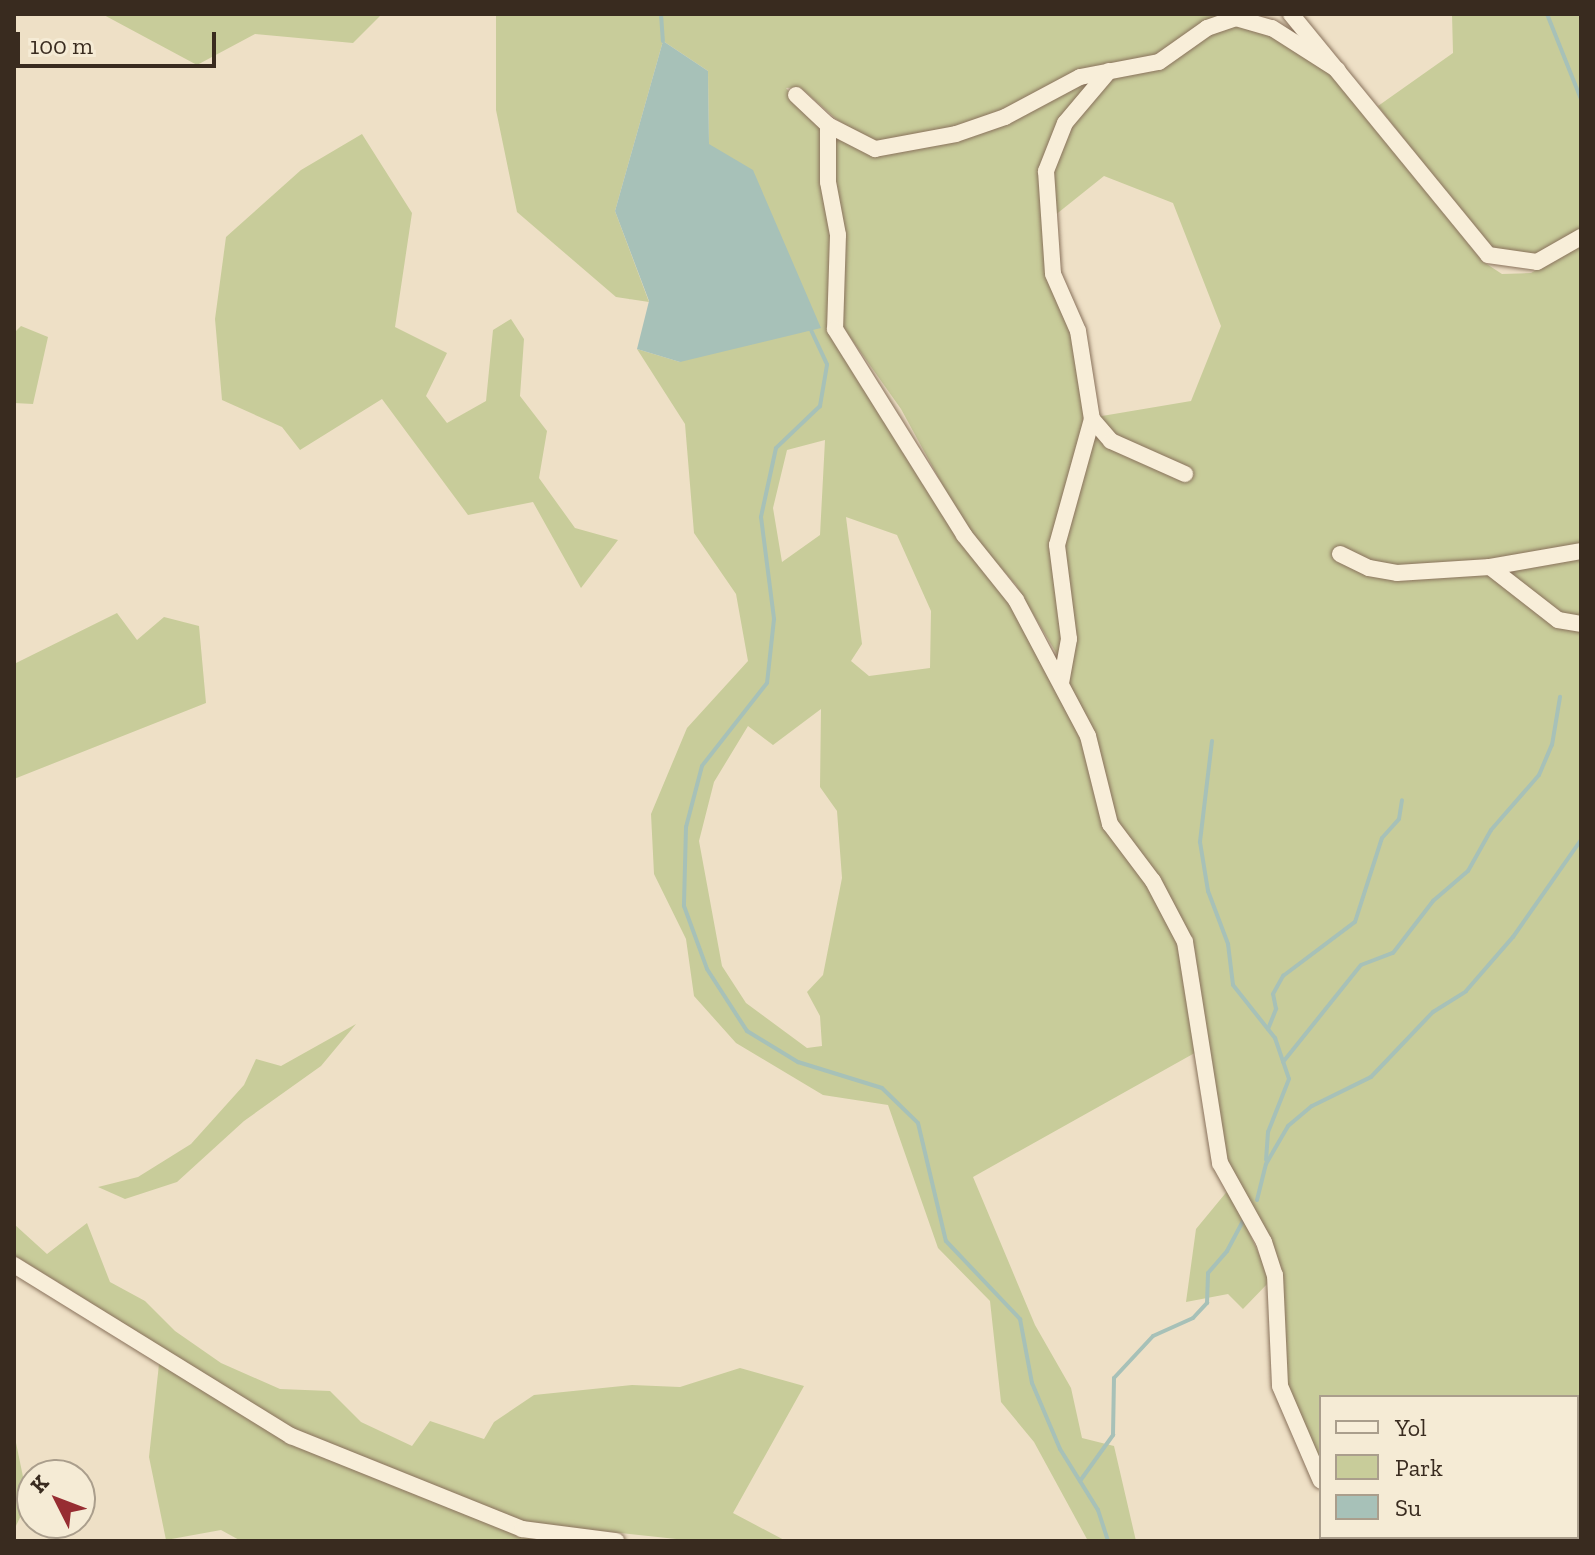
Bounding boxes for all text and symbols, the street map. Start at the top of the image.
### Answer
scale bar [20,16,220,66]
text: 100 m [30,31,93,60]
legend [1319,1395,1579,1539]
text: Yol [1395,1413,1427,1442]
text: Park [1395,1453,1443,1482]
north arrow [16,1459,96,1539]
text: K [24,1469,54,1498]
text: Su [1395,1493,1421,1522]

